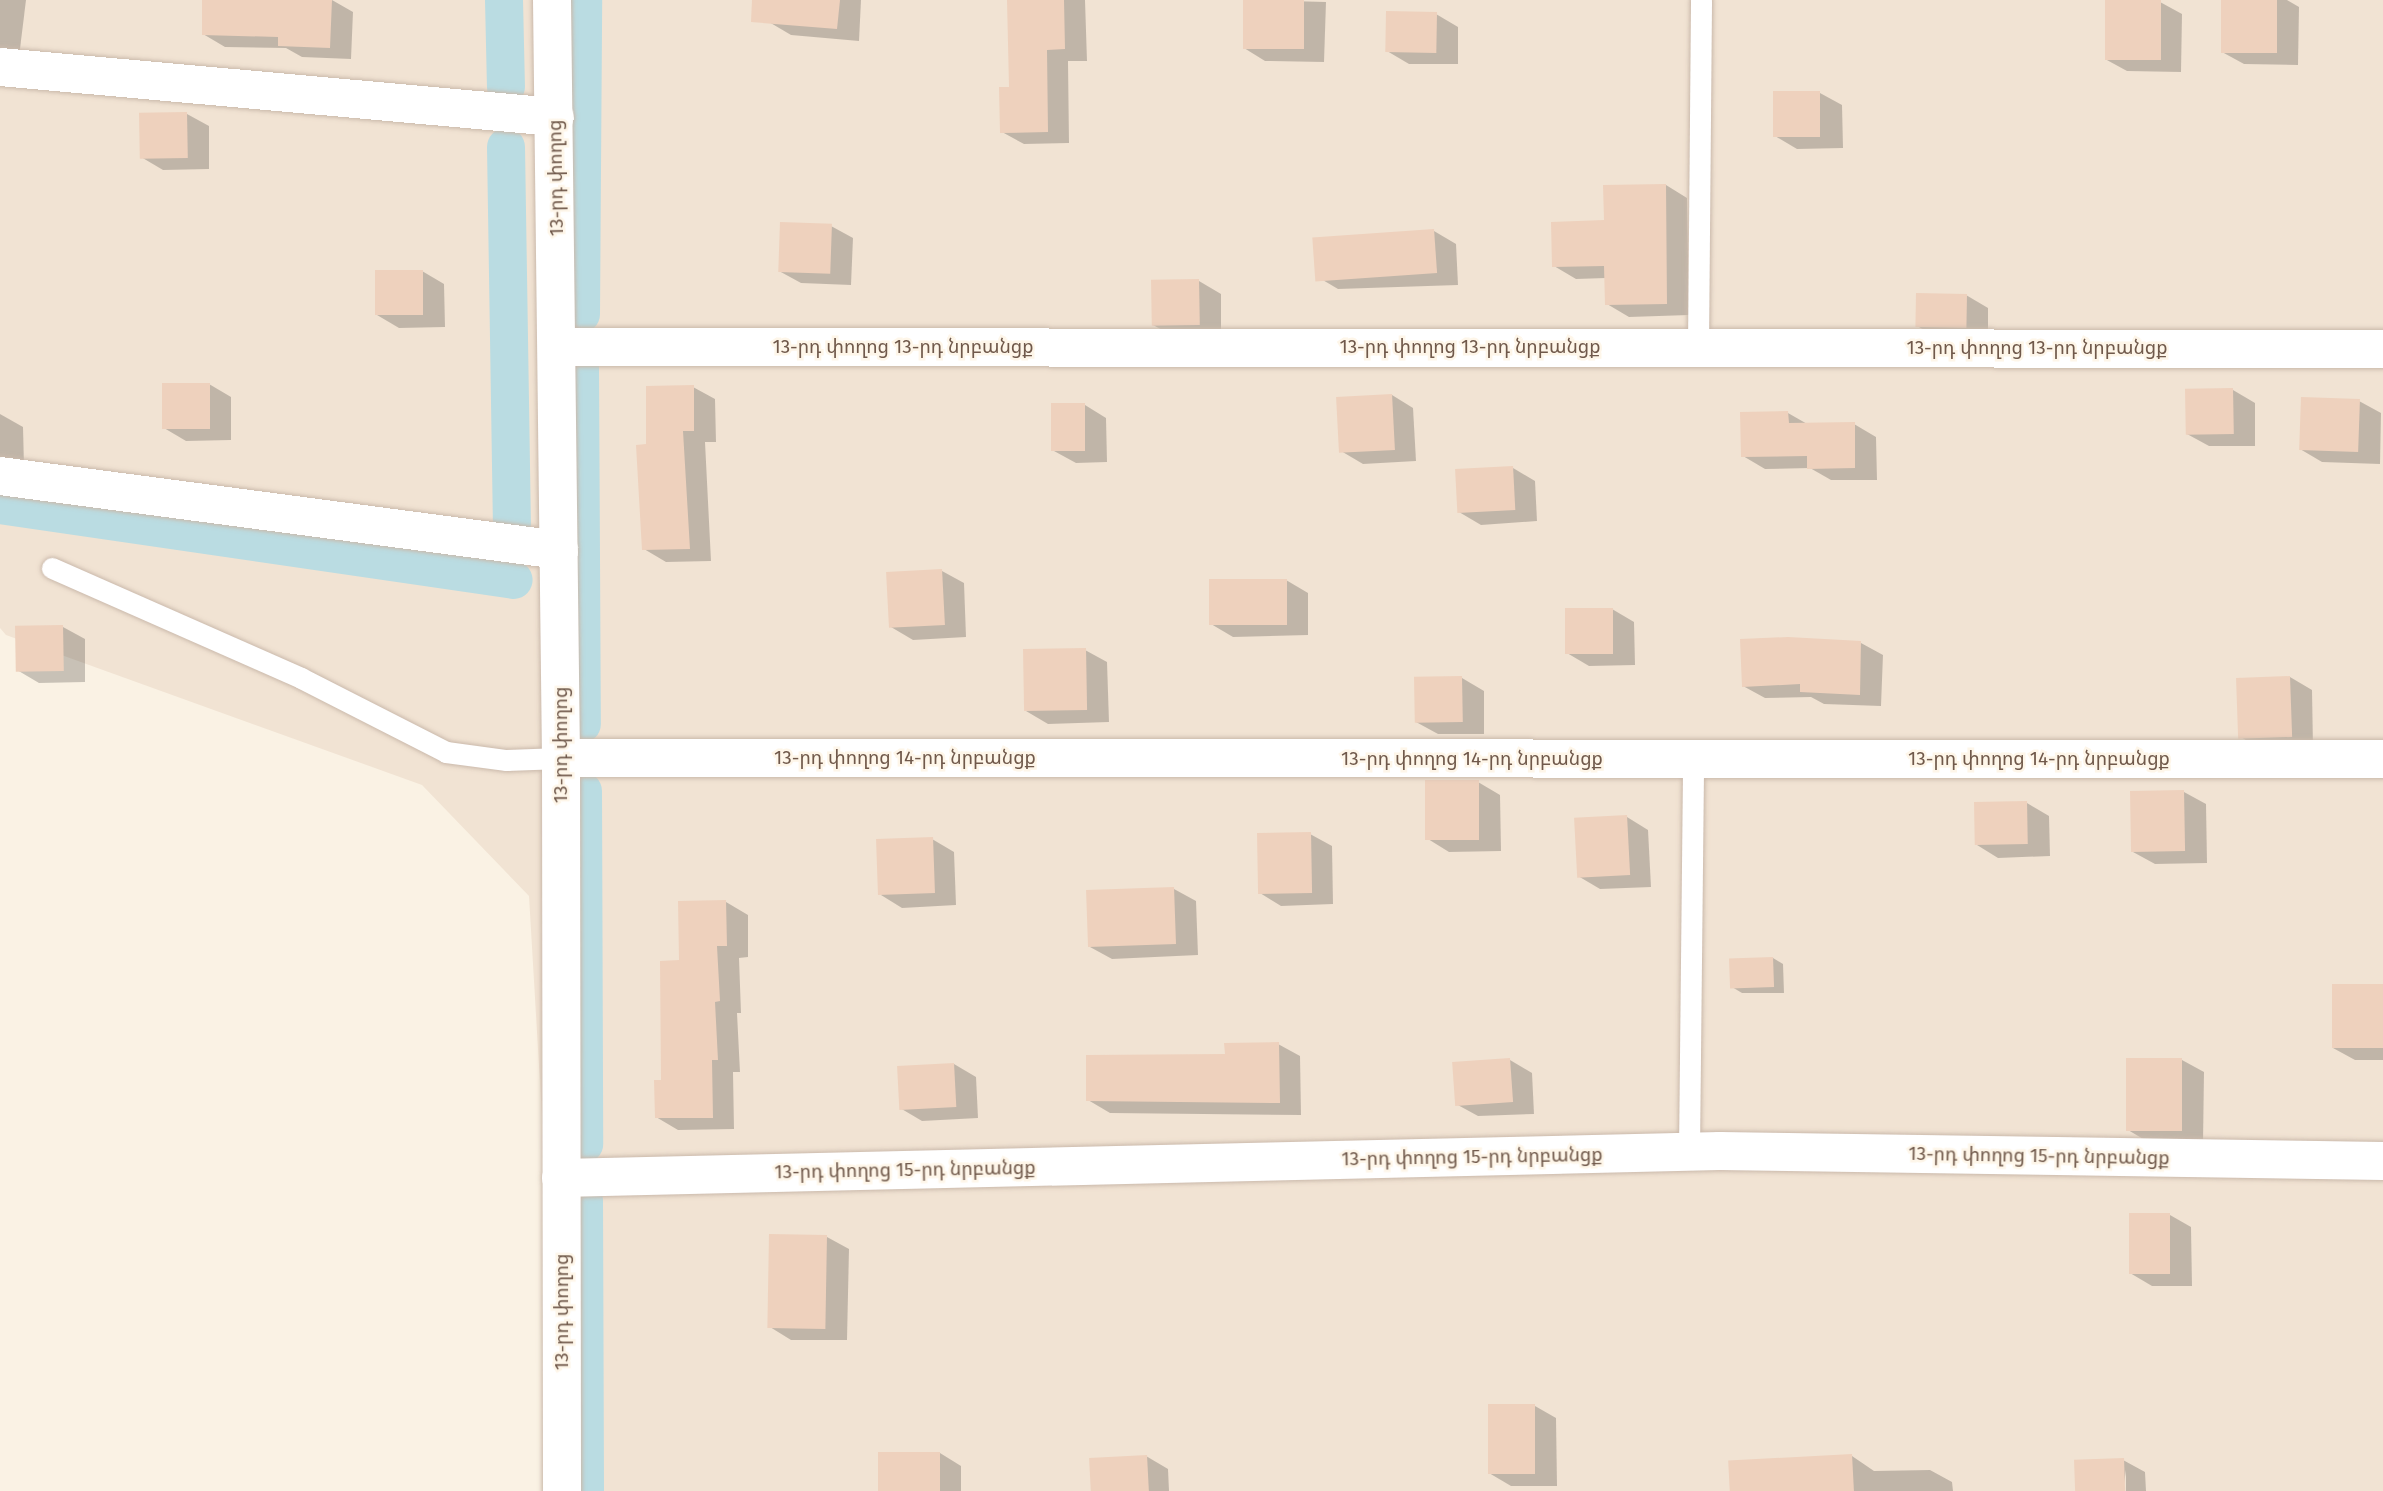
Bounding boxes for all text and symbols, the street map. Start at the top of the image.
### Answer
street label: 13-րդ փողոց [544,120,568,236]
street label: 13-րդ փողոց 13-րդ նրբանցք [772,336,1034,358]
street label: 13-րդ փողոց 13-րդ նրբանցք [1339,336,1601,358]
street label: 13-րդ փողոց 13-րդ նրբանցք [1906,337,2168,359]
street label: 13-րդ փողոց [550,687,572,803]
street label: 13-րդ փողոց 14-րդ նրբանցք [774,747,1036,769]
street label: 13-րդ փողոց 14-րդ նրբանցք [1341,748,1603,770]
street label: 13-րդ փողոց 14-րդ նրբանցք [1908,748,2170,770]
street label: 13-րդ փողոց 15-րդ նրբանցք [1908,1142,2170,1170]
street label: 13-րդ փողոց 15-րդ նրբանցք [1341,1143,1603,1171]
street label: 13-րդ փողոց 15-րդ նրբանցք [774,1156,1036,1184]
street label: 13-րդ փողոց [551,1254,573,1370]

